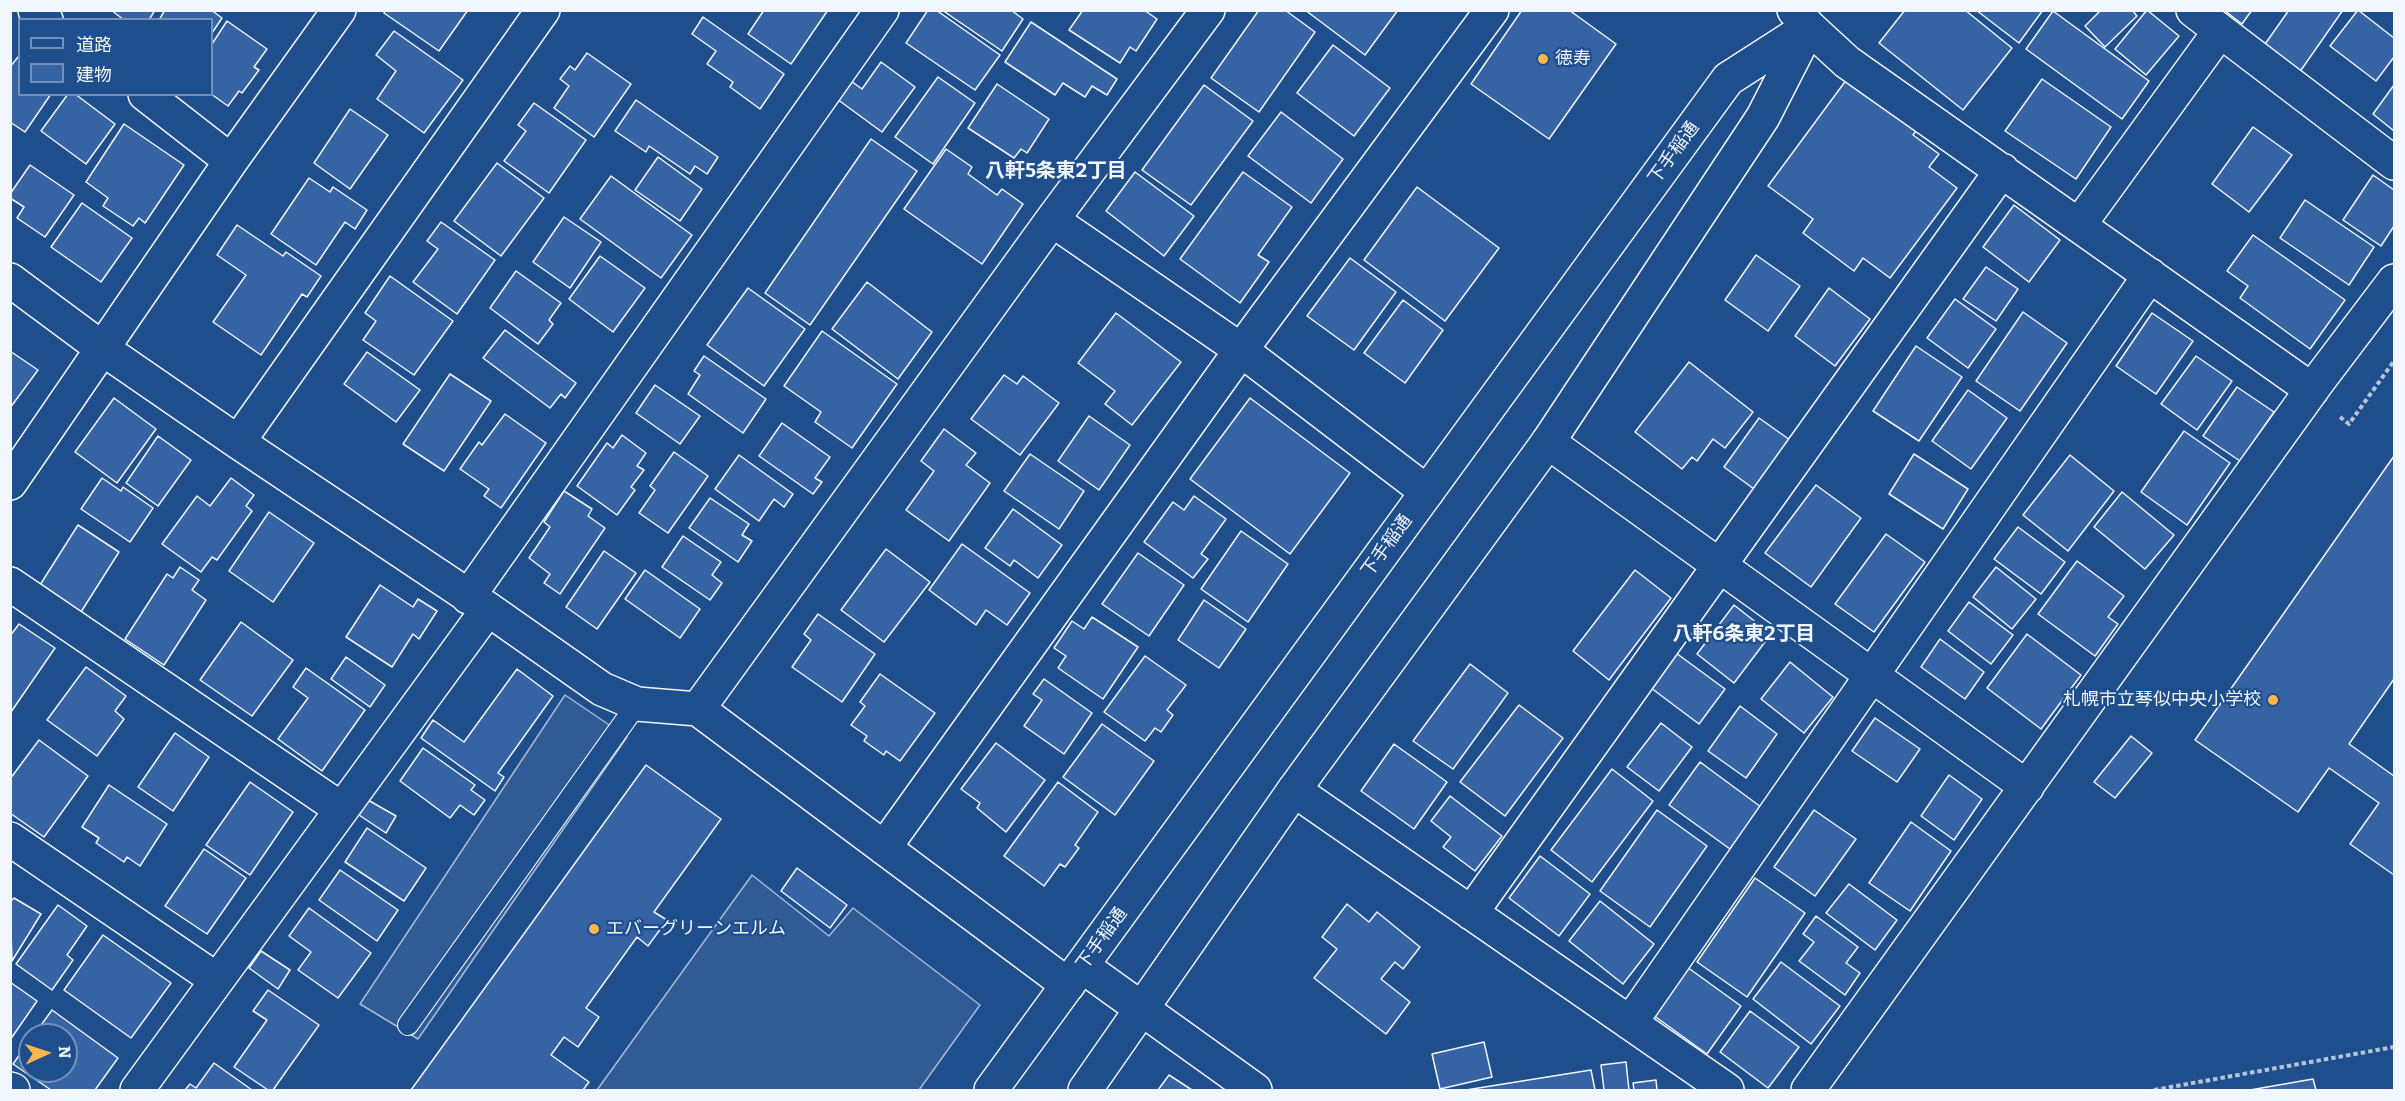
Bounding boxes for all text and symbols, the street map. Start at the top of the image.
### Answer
legend [18,18,213,96]
text: 道路 [76,34,112,56]
place label: 徳寿 [1555,48,1591,70]
marker: 徳寿 [1536,52,1550,66]
text: 建物 [76,64,112,86]
street label: 下手稲通 [1644,118,1704,188]
district label: 八軒5条東2丁目 [985,159,1127,183]
street label: 下手稲通 [1357,511,1417,581]
district label: 八軒6条東2丁目 [1672,622,1816,646]
place label: 札幌市立琴似中央小学校 [2063,689,2261,711]
marker: 札幌市立琴似中央小学校 [2266,693,2280,707]
street label: 下手稲通 [1072,904,1132,974]
place label: エバーグリーンエルム [606,918,786,940]
marker: エバーグリーンエルム [587,922,601,936]
north arrow [18,1023,78,1083]
text: N [55,1045,74,1059]

